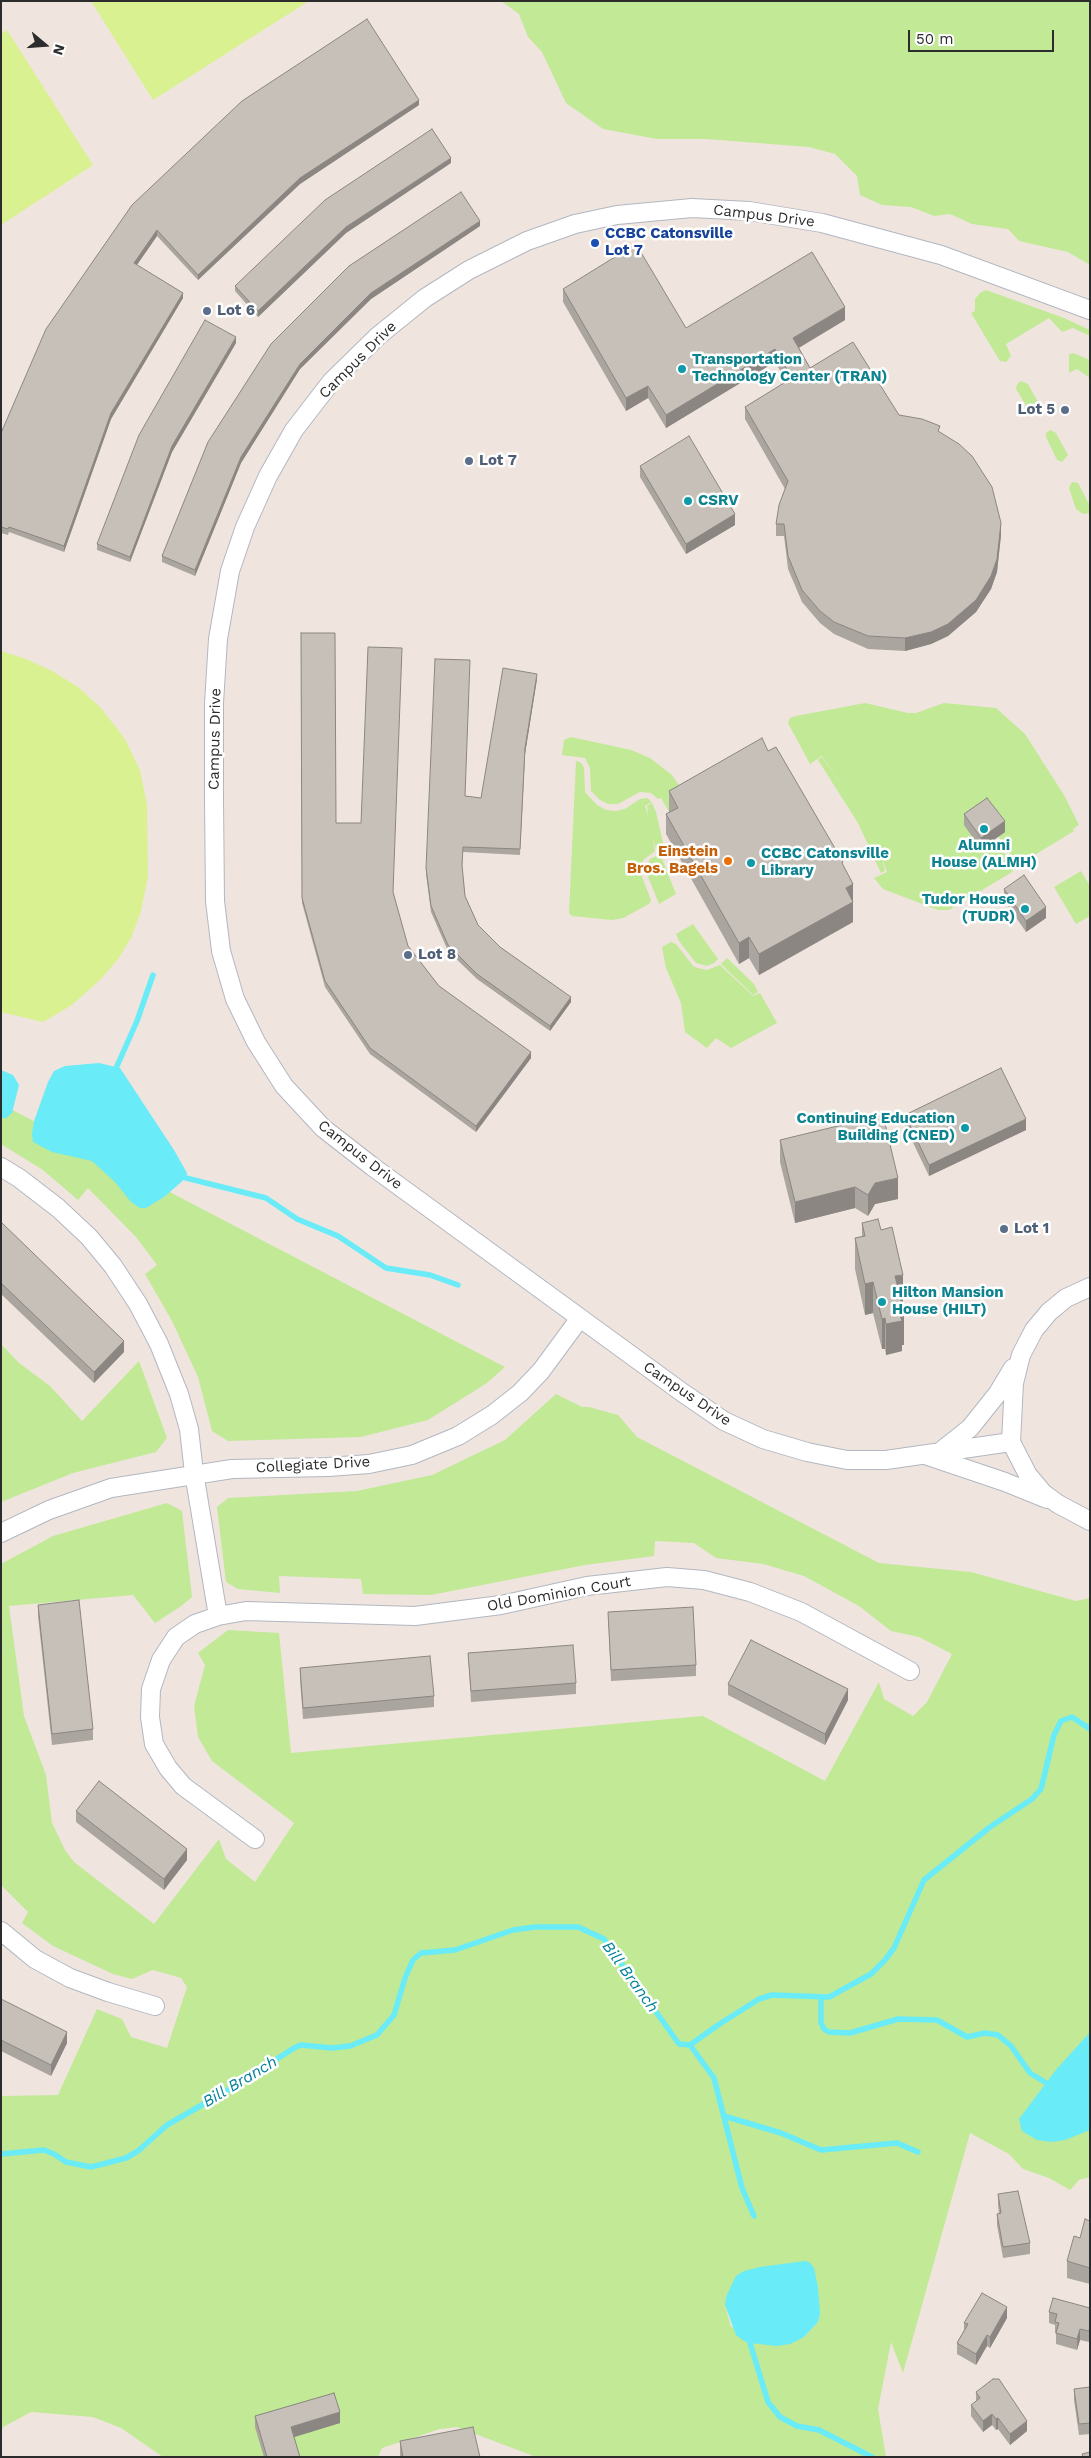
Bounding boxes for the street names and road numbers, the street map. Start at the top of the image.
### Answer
street label: Campus Drive [712,201,816,231]
street label: Campus Drive [316,318,400,402]
street label: Campus Drive [205,688,225,790]
street label: Campus Drive [314,1116,406,1194]
street label: Campus Drive [640,1358,734,1430]
street label: Collegiate Drive [255,1453,371,1477]
street label: Old Dominion Court [486,1572,632,1616]

